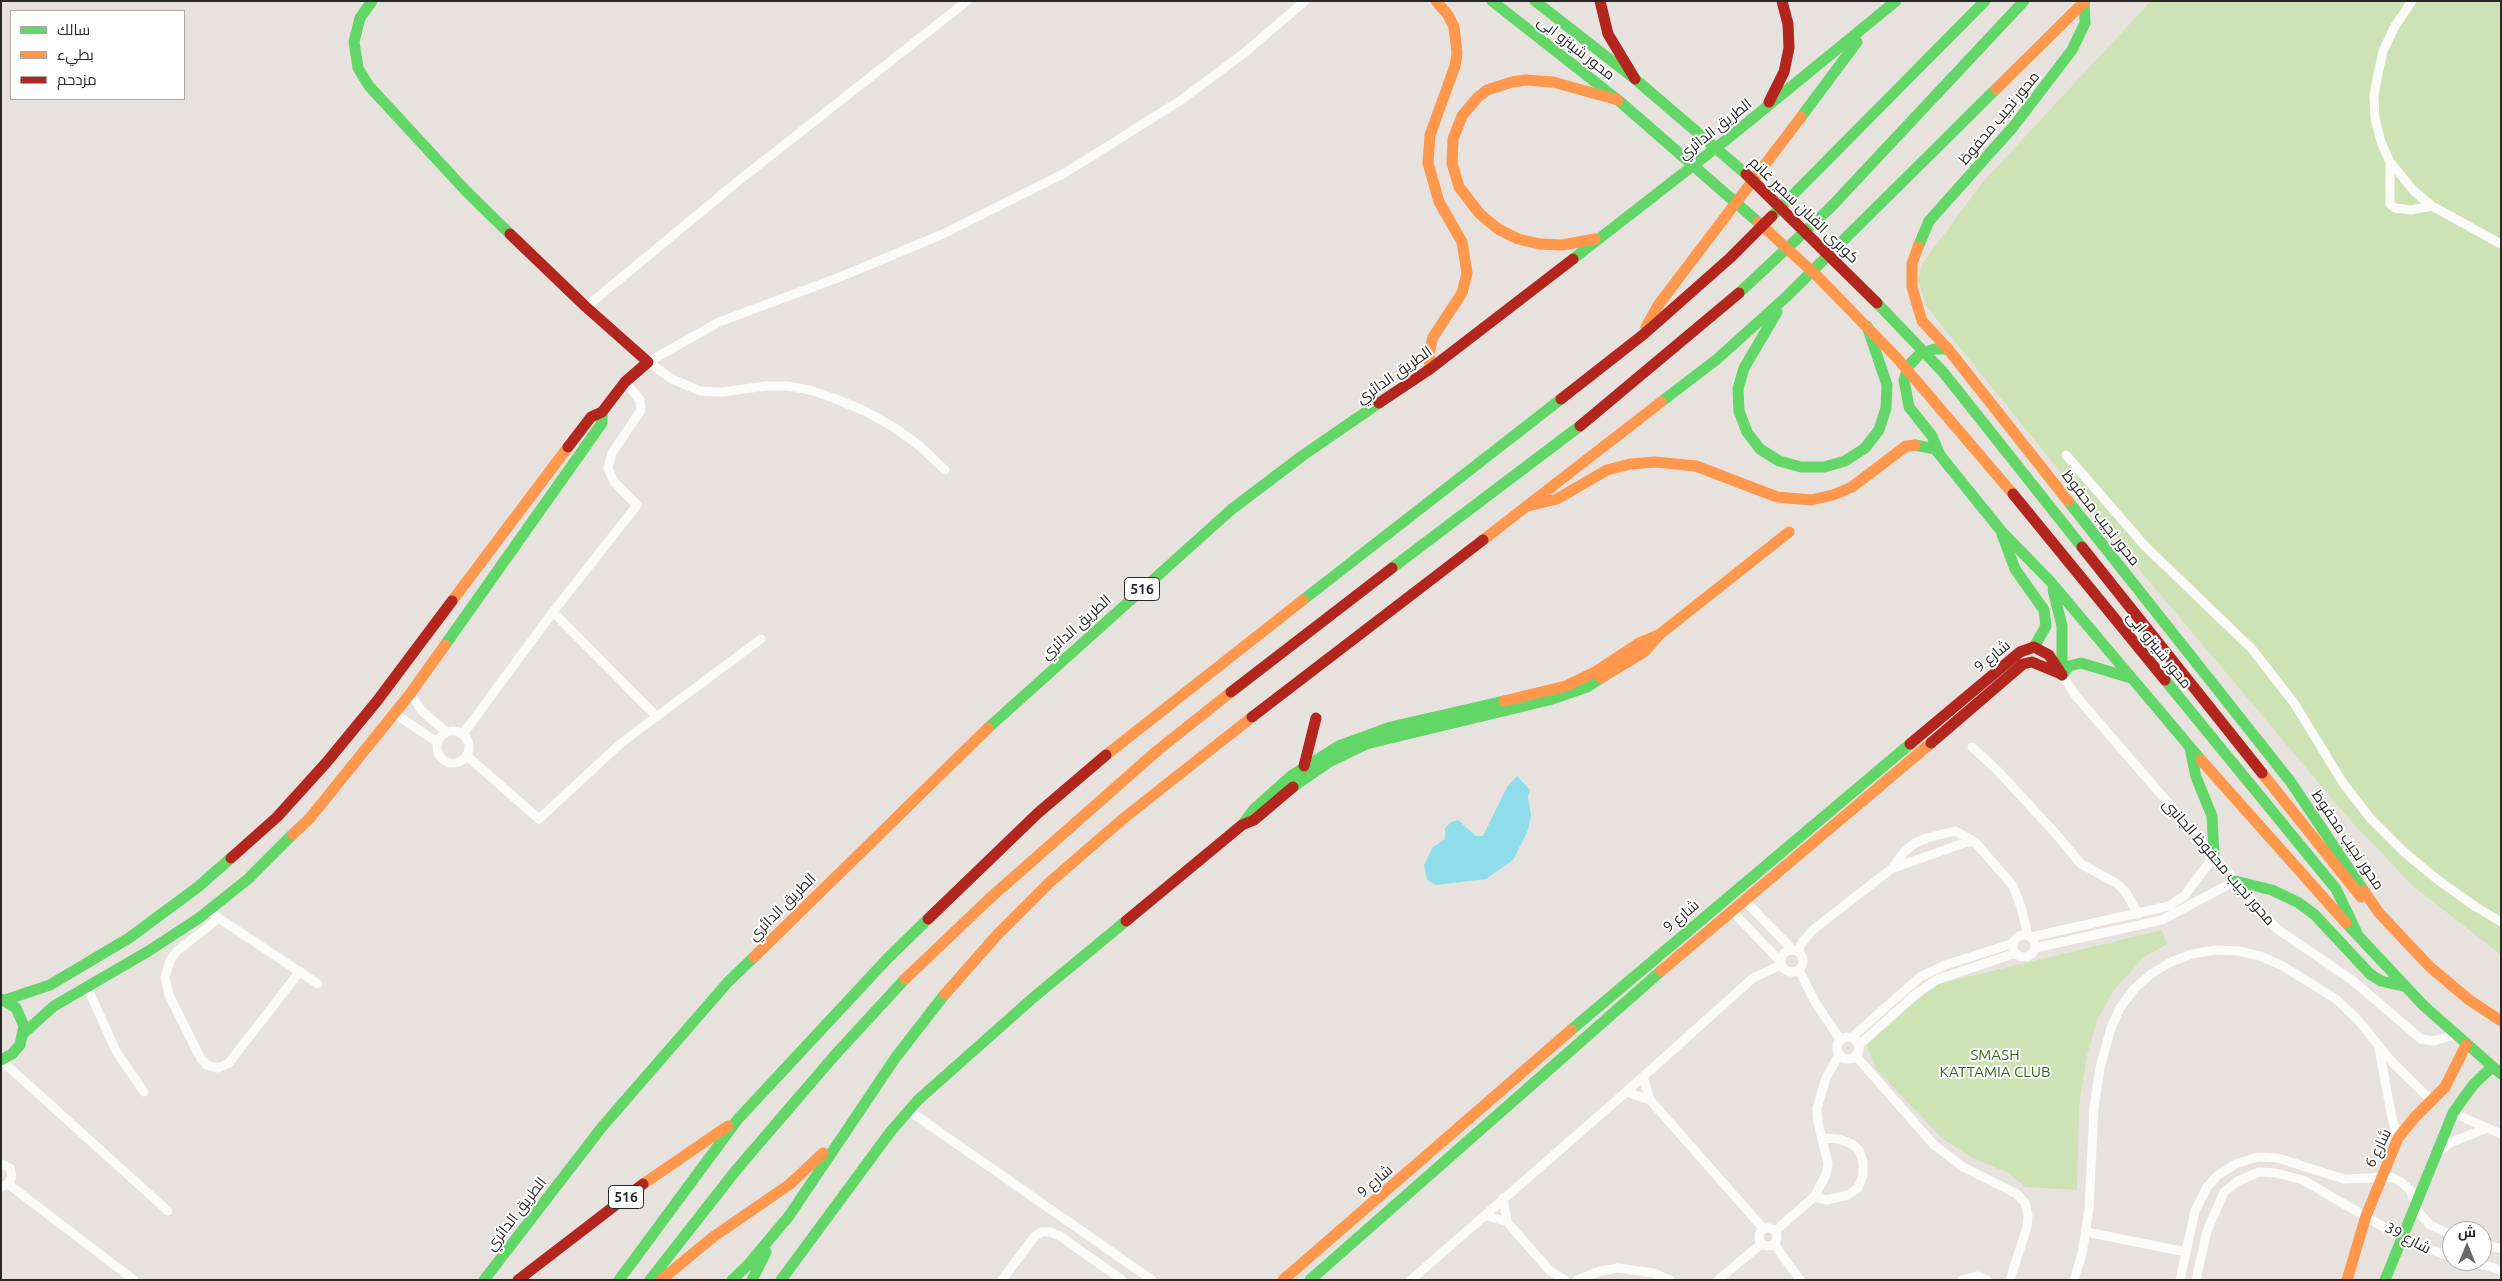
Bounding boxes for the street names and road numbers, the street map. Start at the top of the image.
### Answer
street label: محور شينزو ابى [1534,12,1618,84]
street label: محور نجيب محفوظ [1955,68,2043,168]
street label: الطريق الدائري [1675,95,1755,163]
street label: كوبرى الفنان سمير غانم [1745,153,1863,267]
street label: الطريق الدائري [1353,342,1435,408]
street label: محور نجيب محفوظ [2058,467,2144,569]
road number: 516 [1124,578,1160,600]
street label: الطريق الدائري [1037,591,1115,663]
street label: محور شينزو ابى [2123,608,2195,692]
street label: شارع 9 [1970,636,2014,676]
street label: محور نجيب محفوظ [2308,787,2388,893]
street label: محور نجيب محفوظ الجانبى [2159,795,2279,929]
street label: الطريق الدائري [744,869,820,945]
street label: شارع 9 [1660,896,1702,936]
street label: شارع 6 [2361,1126,2395,1170]
street label: شارع 9 [1354,1161,1396,1201]
street label: الطريق الدائري [482,1174,550,1254]
road number: 516 [608,1186,644,1208]
street label: شارع 39 [2382,1218,2434,1258]

